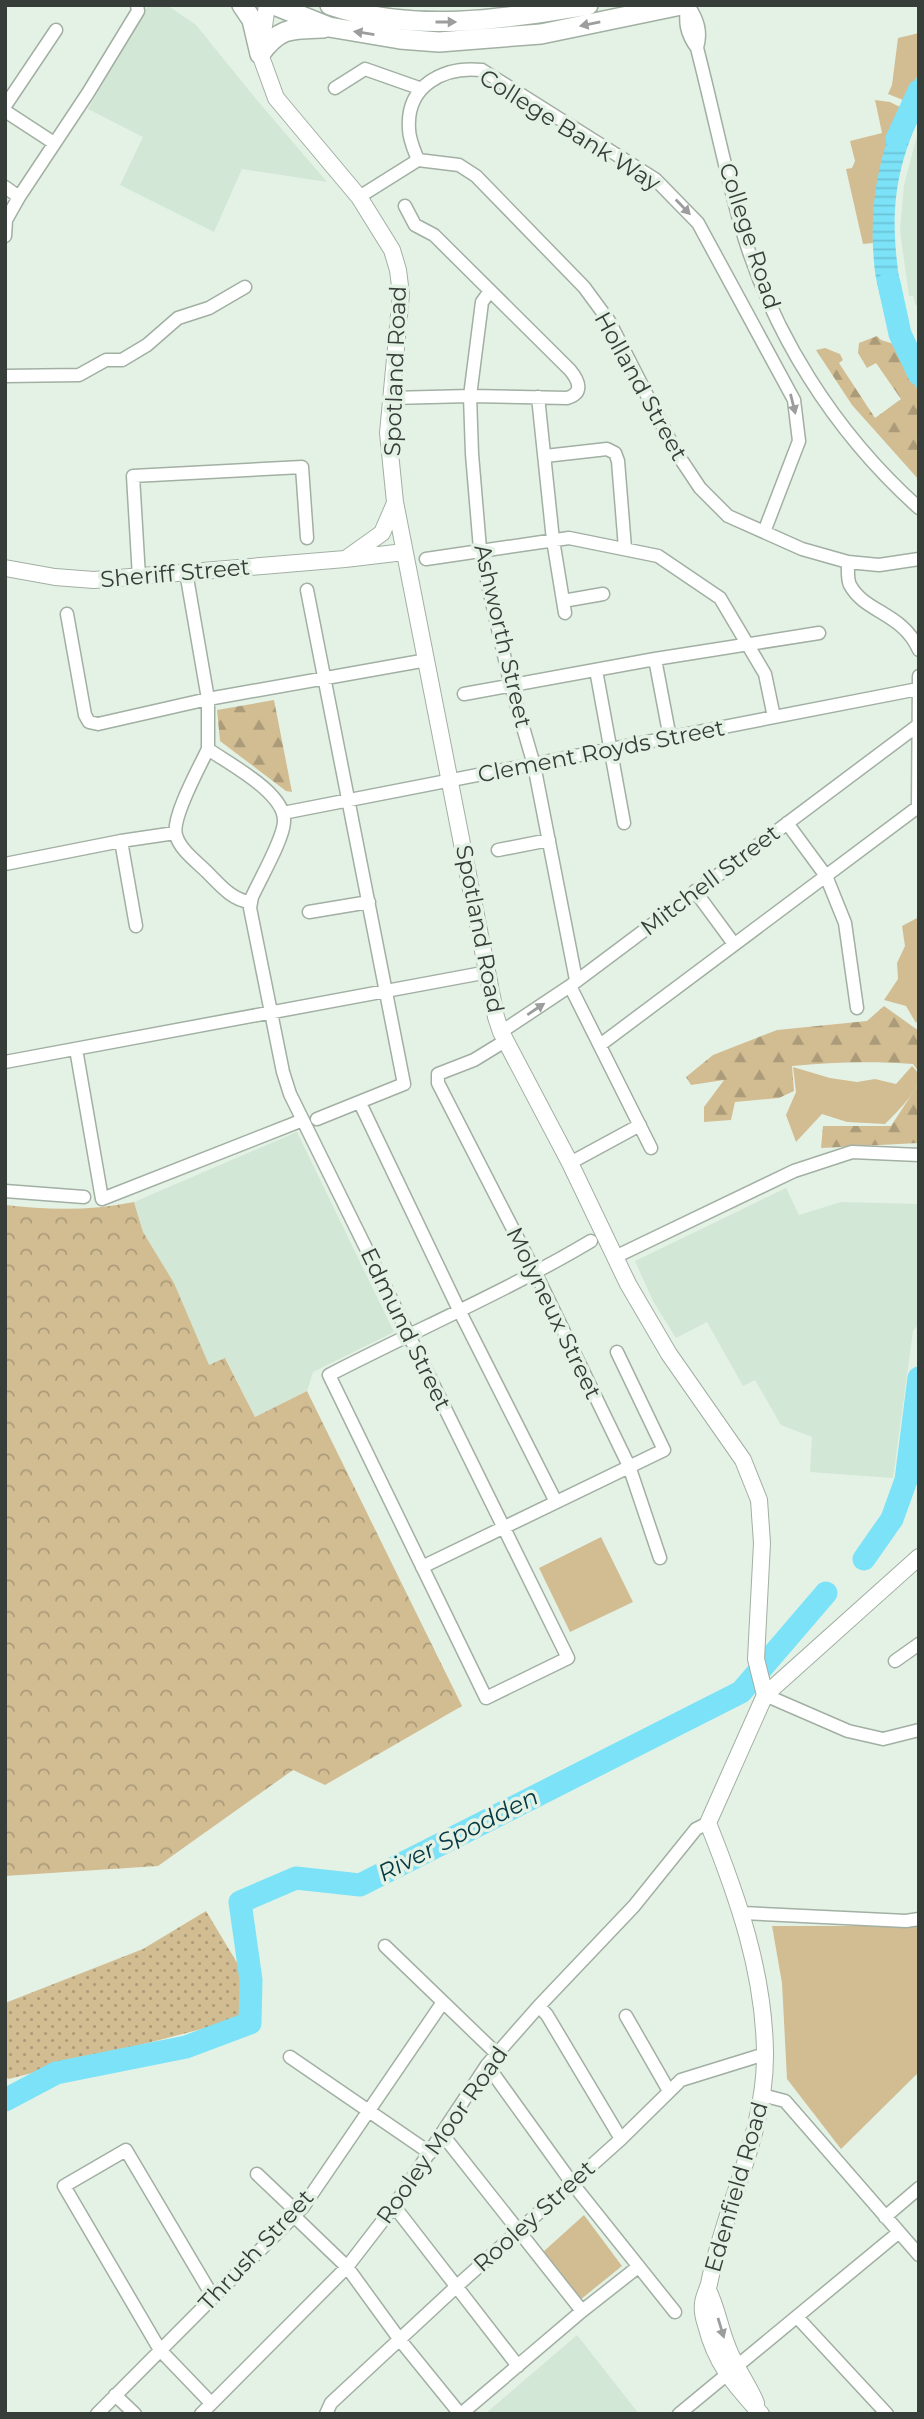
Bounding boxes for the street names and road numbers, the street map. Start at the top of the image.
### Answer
street label: College Bank Way [474,63,666,197]
street label: College Road [713,159,787,313]
street label: Spotland Road [378,285,412,457]
street label: Holland Street [589,307,693,465]
street label: Ashworth Street [468,542,538,730]
street label: Sheriff Street [99,553,251,593]
street label: Clement Royds Street [475,713,727,789]
street label: Mitchell Street [635,819,785,941]
street label: Spotland Road [450,843,510,1015]
street label: Molyneux Street [500,1223,608,1403]
street label: Edmund Street [355,1243,457,1415]
street label: Rooley Moor Road [370,2041,514,2229]
street label: Edenfield Road [698,2099,774,2275]
street label: Rooley Street [468,2154,600,2278]
street label: Thrush Street [193,2183,319,2317]

